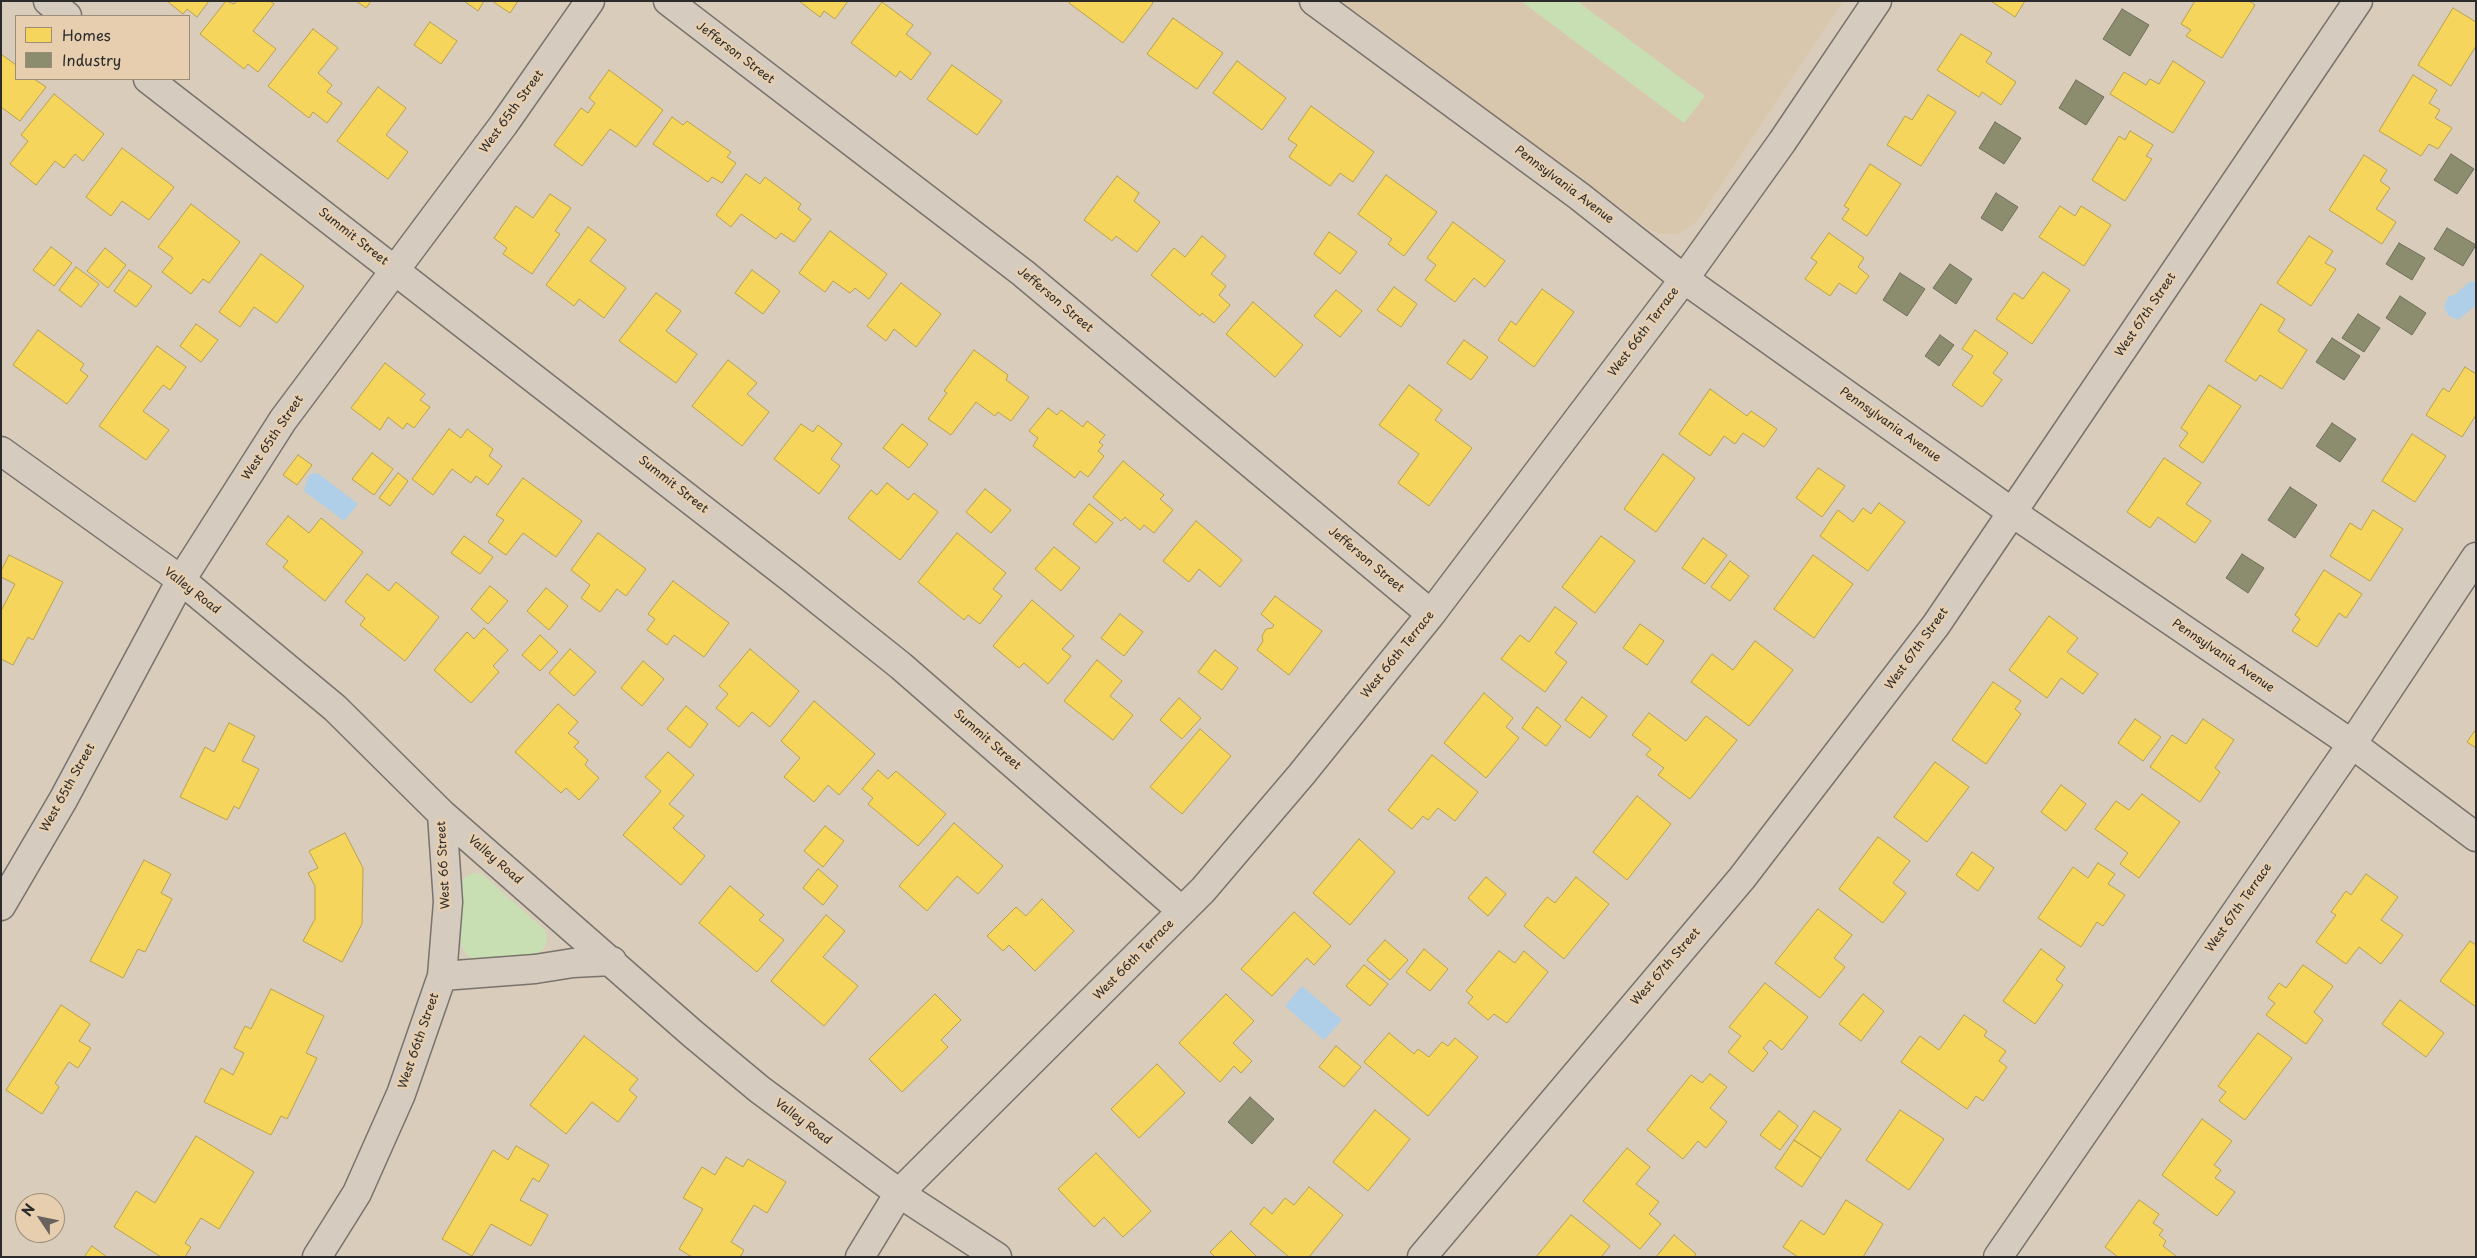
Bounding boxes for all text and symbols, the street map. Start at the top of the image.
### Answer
legend [15,15,190,80]
street label: Jefferson Street [693,19,777,87]
text: Homes [62,23,111,46]
text: Industry [62,48,121,71]
street label: West 65th Street [477,68,547,156]
street label: Pennsylvania Avenue [1512,143,1616,227]
street label: Summit Street [315,205,391,269]
street label: Jefferson Street [1014,264,1096,336]
street label: West 67th Street [2113,270,2179,360]
street label: West 66th Terrace [1606,285,1682,379]
street label: Pennsylvania Avenue [1837,385,1943,465]
street label: West 65th Street [239,393,307,483]
street label: Summit Street [635,453,711,517]
street label: Jefferson Street [1325,524,1407,596]
street label: Valley Road [161,565,223,617]
street label: West 67th Street [1882,605,1952,693]
street label: West 66th Terrace [1358,608,1438,702]
street label: Pennsylvania Avenue [2169,616,2277,696]
street label: Summit Street [950,707,1024,773]
street label: West 65th Street [38,741,98,835]
street label: West 66 Street [434,821,454,909]
street label: Valley Road [465,833,525,887]
street label: West 67th Terrace [2203,861,2275,955]
street label: West 66th Terrace [1091,917,1177,1003]
street label: West 67th Street [1628,925,1704,1009]
street label: West 66th Street [396,991,442,1091]
street label: Valley Road [772,1096,834,1148]
north arrow [15,1193,65,1243]
text: N [16,1199,40,1220]

